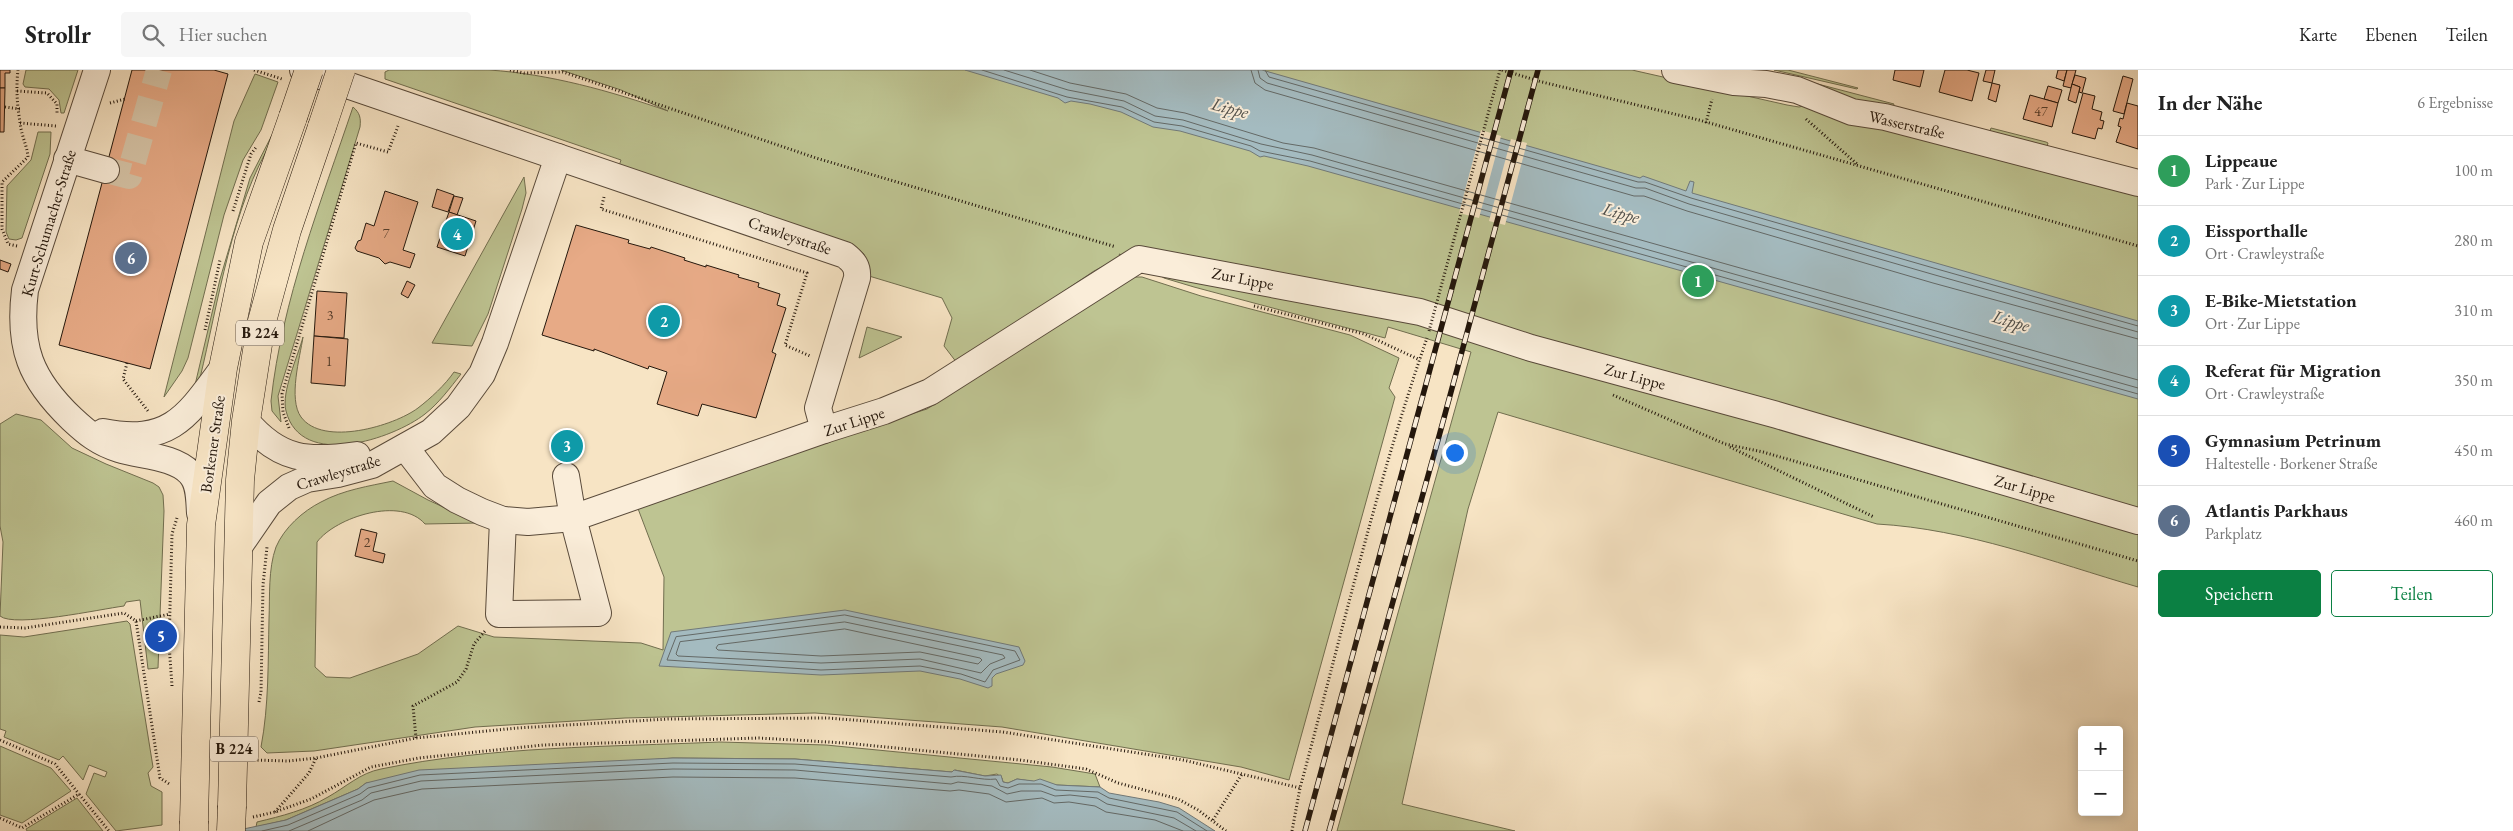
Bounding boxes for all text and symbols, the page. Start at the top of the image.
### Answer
search box [121,12,471,57]
text: Strollr [25,19,91,50]
icon: search [139,21,167,49]
text: Hier suchen [179,22,268,47]
text: Karte [2299,23,2337,46]
text: Ebenen [2365,23,2418,46]
text: Teilen [2446,23,2488,46]
text: In der Nähe [2158,89,2263,116]
water label: Lippe [1208,91,1252,125]
text: 6 Ergebnisse [2417,92,2493,113]
house number: 47 [2034,102,2048,120]
street label: Wasserstraße [1867,106,1947,143]
street label: Kurt-Schumacher-Straße [16,147,81,299]
text: Lippeaue [2205,148,2277,173]
text: 1 [2170,160,2178,181]
text: 100 m [2454,160,2493,181]
text: Park · Zur Lippe [2205,173,2305,194]
water label: Lippe [1599,196,1643,230]
street label: Crawleystraße [745,211,834,260]
pin: 4 [441,215,473,253]
text: Eissporthalle [2205,218,2308,243]
house number: 7 [383,224,390,242]
text: 2 [2170,230,2178,251]
text: 280 m [2454,230,2493,251]
pin: 6 [115,239,147,277]
text: Ort · Crawleystraße [2205,243,2324,264]
street label: Zur Lippe [1210,262,1276,295]
pin: 1 [1682,262,1714,300]
text: E-Bike-Mietstation [2205,288,2357,313]
text: 3 [2170,300,2178,321]
text: 310 m [2454,300,2493,321]
pin: 2 [648,302,680,340]
water label: Lippe [1989,304,2033,338]
house number: 3 [327,306,334,324]
text: Ort · Zur Lippe [2205,313,2300,334]
road number: B 224 [236,320,284,346]
house number: 1 [326,352,332,370]
street label: Zur Lippe [1602,358,1668,395]
text: Referat für Migration [2205,358,2381,383]
text: 4 [2170,370,2178,391]
text: 350 m [2454,370,2493,391]
text: Ort · Crawleystraße [2205,383,2324,404]
street label: Borkener Straße [195,394,230,494]
street label: Zur Lippe [821,402,887,441]
pin: 3 [551,427,583,465]
text: Gymnasium Petrinum [2205,428,2381,453]
your location [1442,440,1468,466]
text: 5 [2170,440,2178,461]
text: 450 m [2454,440,2493,461]
street label: Crawleystraße [293,450,383,495]
text: Haltestelle · Borkener Straße [2205,453,2378,474]
street label: Zur Lippe [1992,470,2058,507]
text: Atlantis Parkhaus [2205,498,2348,523]
text: 6 [2170,510,2178,531]
text: 460 m [2454,510,2493,531]
text: Parkplatz [2205,523,2262,544]
house number: 2 [364,533,371,551]
button: Speichern [2158,570,2321,617]
button: Teilen [2331,570,2493,617]
pin: 5 [145,617,177,655]
map controls [2078,726,2123,816]
button: + [2078,726,2123,771]
road number: B 224 [210,736,258,762]
button: − [2078,771,2123,816]

